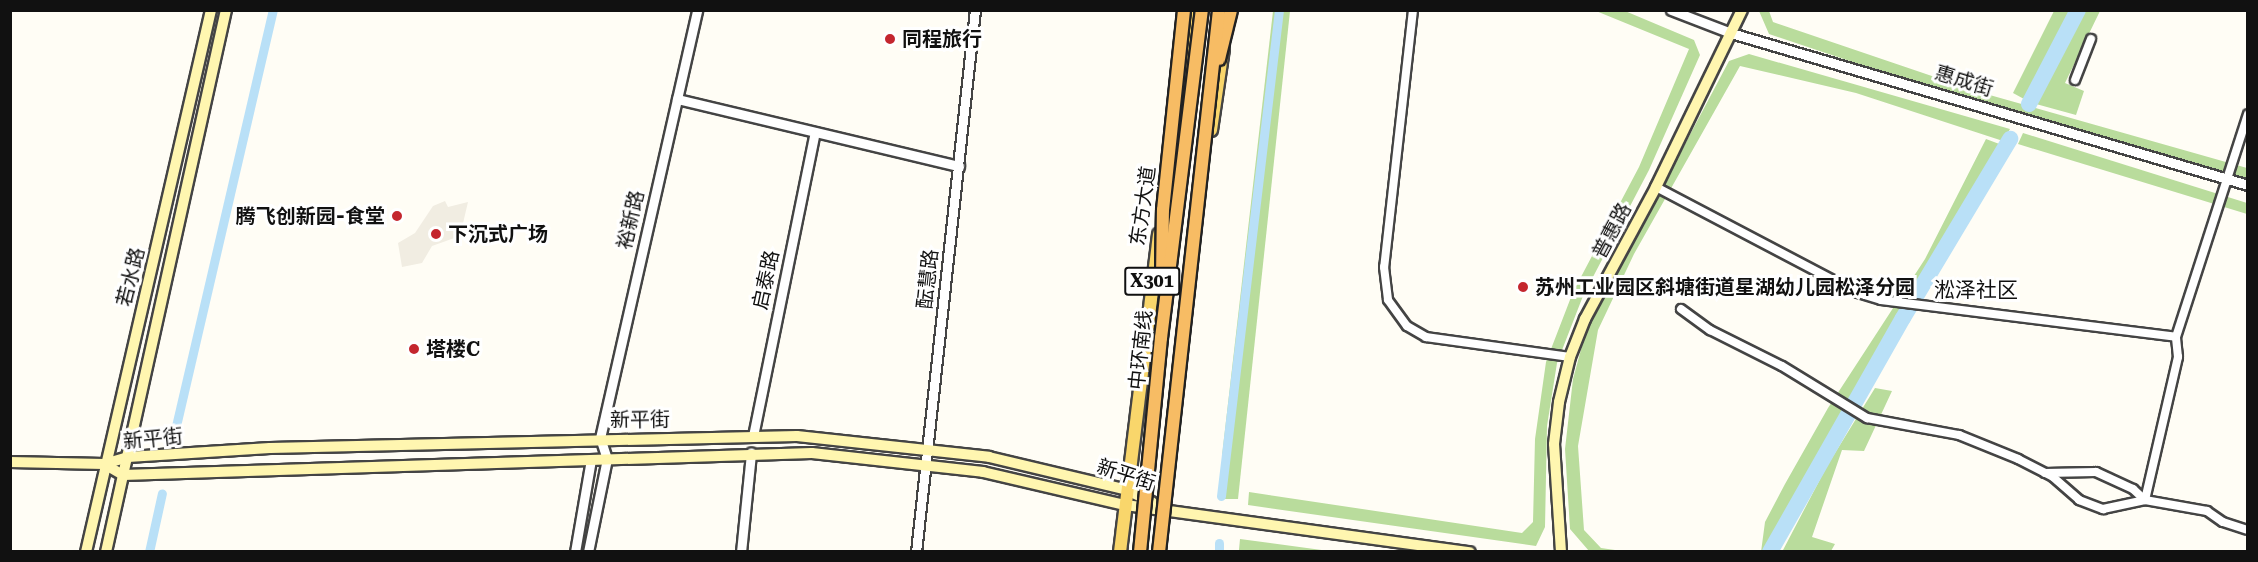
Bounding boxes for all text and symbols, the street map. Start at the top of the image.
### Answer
place label: 同程旅行 [902,27,982,51]
marker: 同程旅行 [883,32,897,46]
street label: 惠成街 [1932,61,1996,101]
street label: 东方大道 [1126,165,1160,247]
street label: 裕新路 [613,188,649,252]
street label: 普惠路 [1587,199,1637,263]
place label: 腾飞创新园-食堂 [236,204,385,228]
marker: 腾飞创新园-食堂 [390,209,404,223]
place label: 下沉式广场 [448,222,548,246]
marker: 下沉式广场 [429,227,443,241]
street label: 若水路 [112,245,150,309]
street label: 启泰路 [748,248,784,312]
street label: 酝慧路 [913,248,943,310]
road number: X301 [1124,266,1180,296]
place label: 苏州工业园区斜塘街道星湖幼儿园松泽分园 [1535,275,1915,299]
district label: 淞泽社区 [1934,277,2018,303]
marker: 苏州工业园区斜塘街道星湖幼儿园松泽分园 [1516,280,1530,294]
street label: 中环南线 [1125,309,1157,391]
place label: 塔楼C [426,337,480,361]
marker: 塔楼C [407,342,421,356]
street label: 新平街 [610,407,670,433]
street label: 新平街 [122,424,184,454]
street label: 新平街 [1094,454,1158,496]

